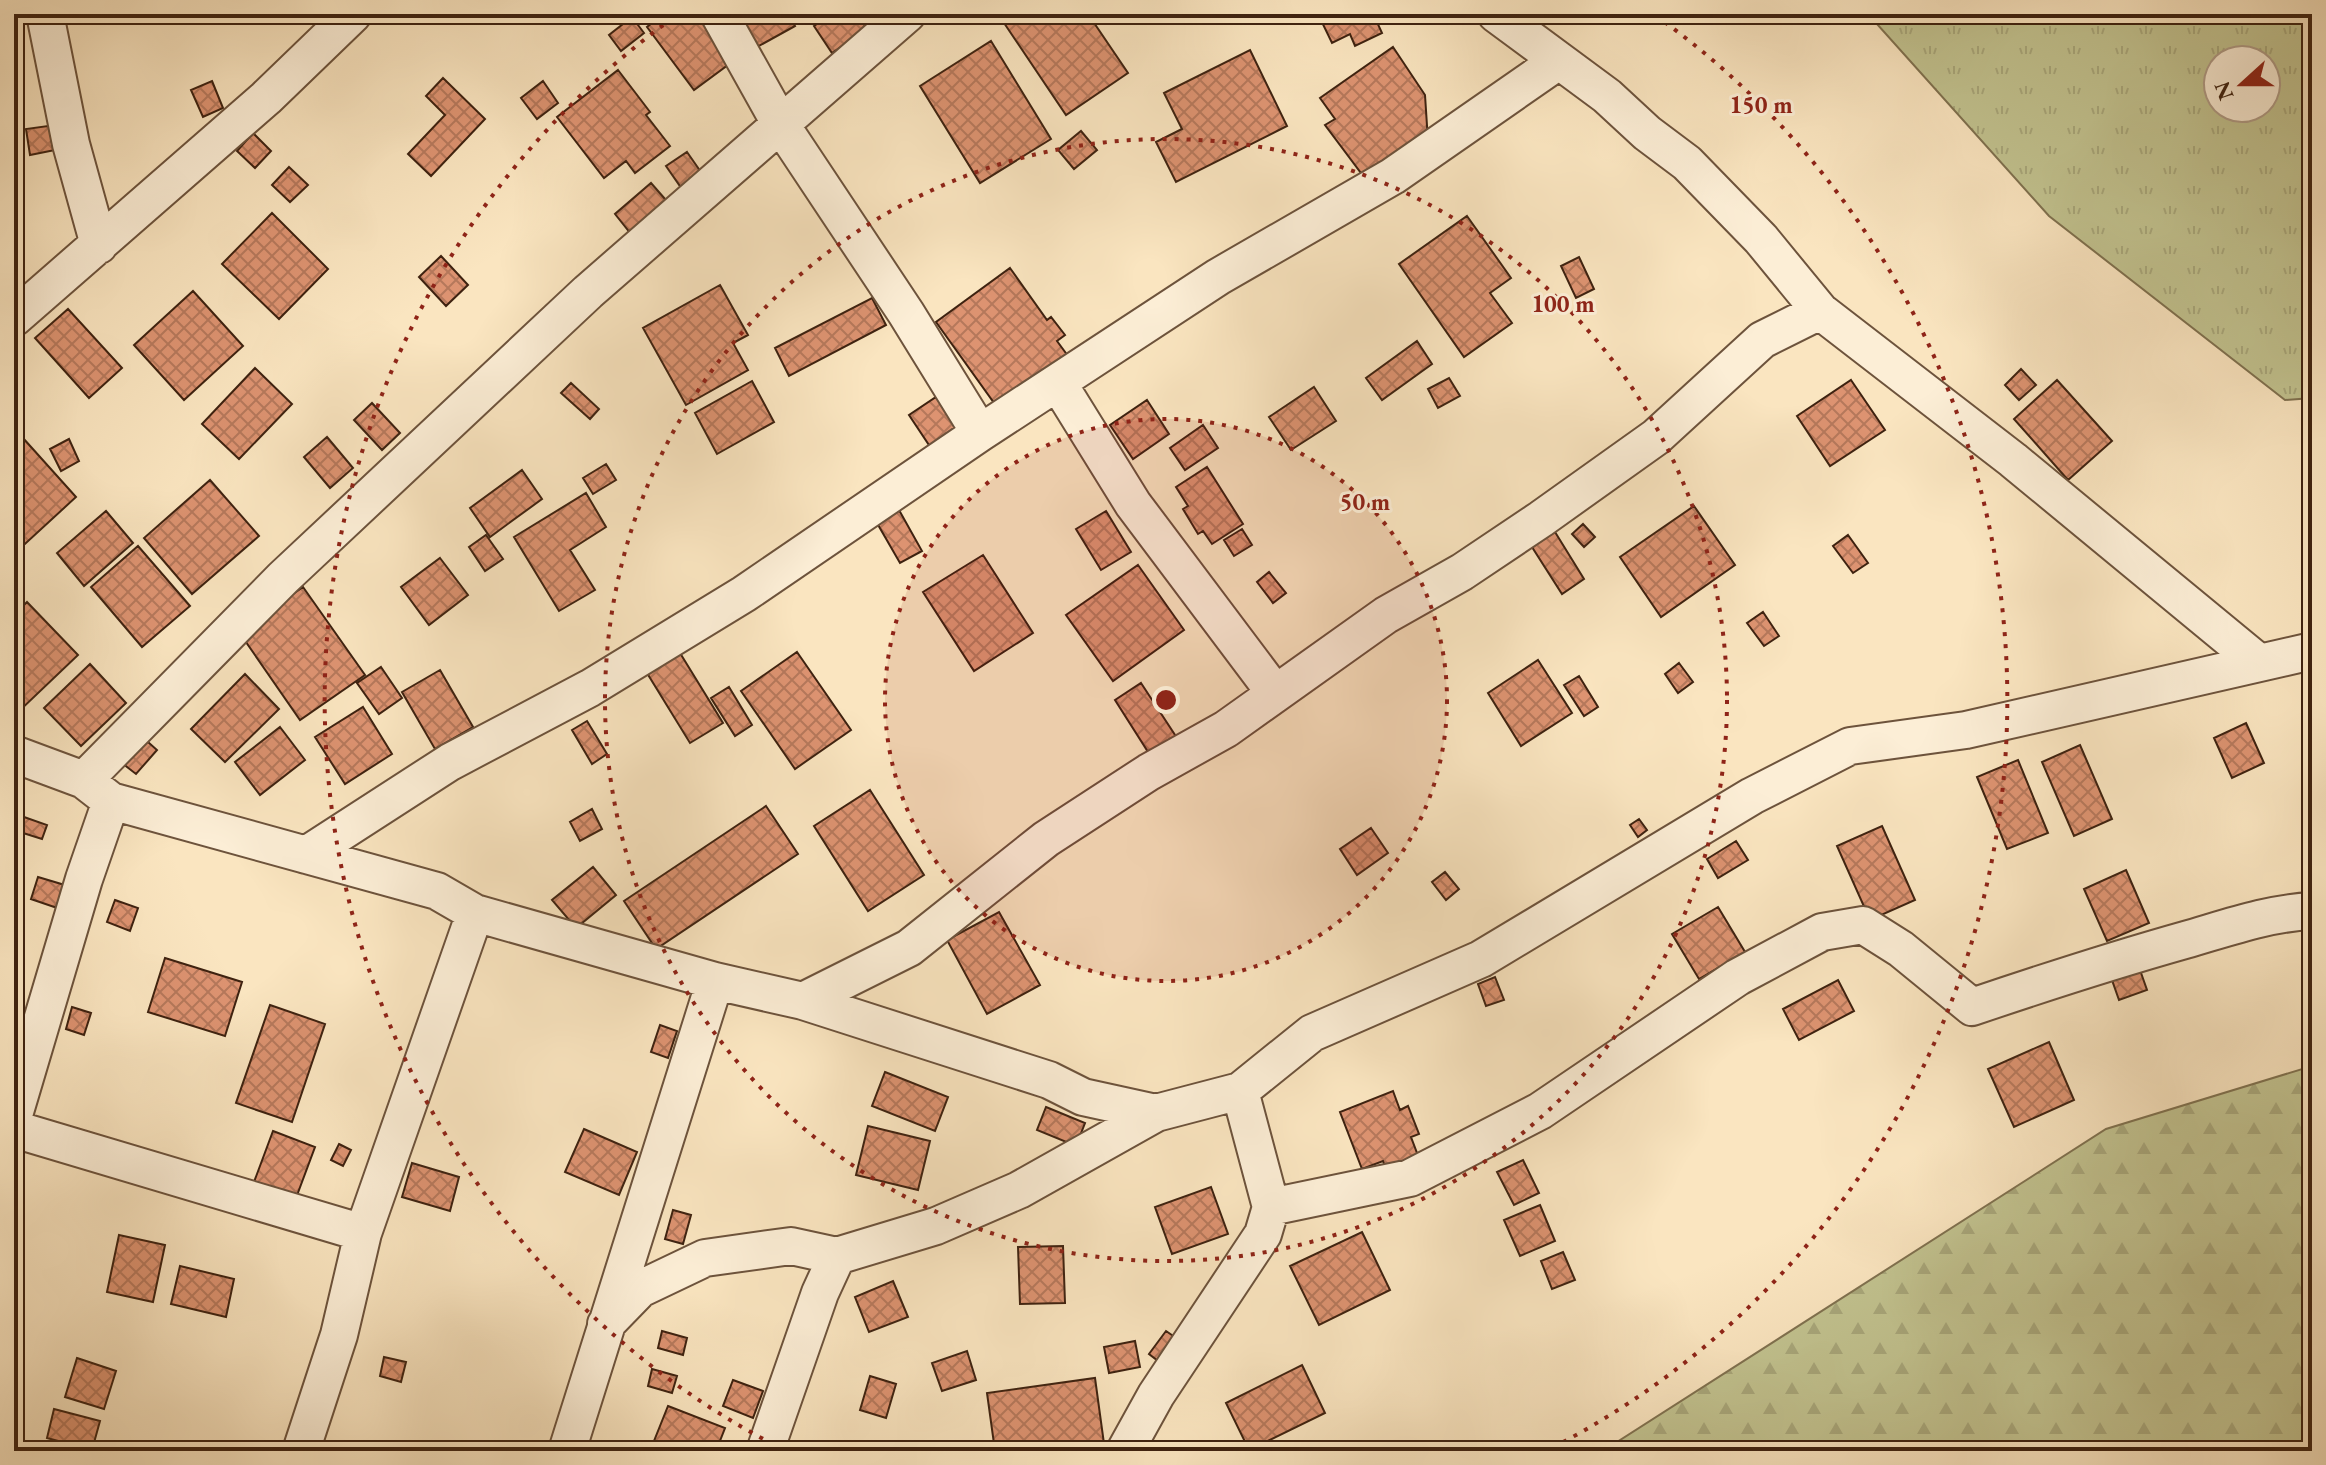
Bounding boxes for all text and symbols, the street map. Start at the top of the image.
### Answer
north arrow [2202,44,2282,124]
text: N [2207,77,2241,104]
text: 150 m [1729,89,1793,120]
text: 100 m [1531,288,1595,319]
text: 50 m [1340,486,1390,517]
centre of rings [1152,686,1180,714]

